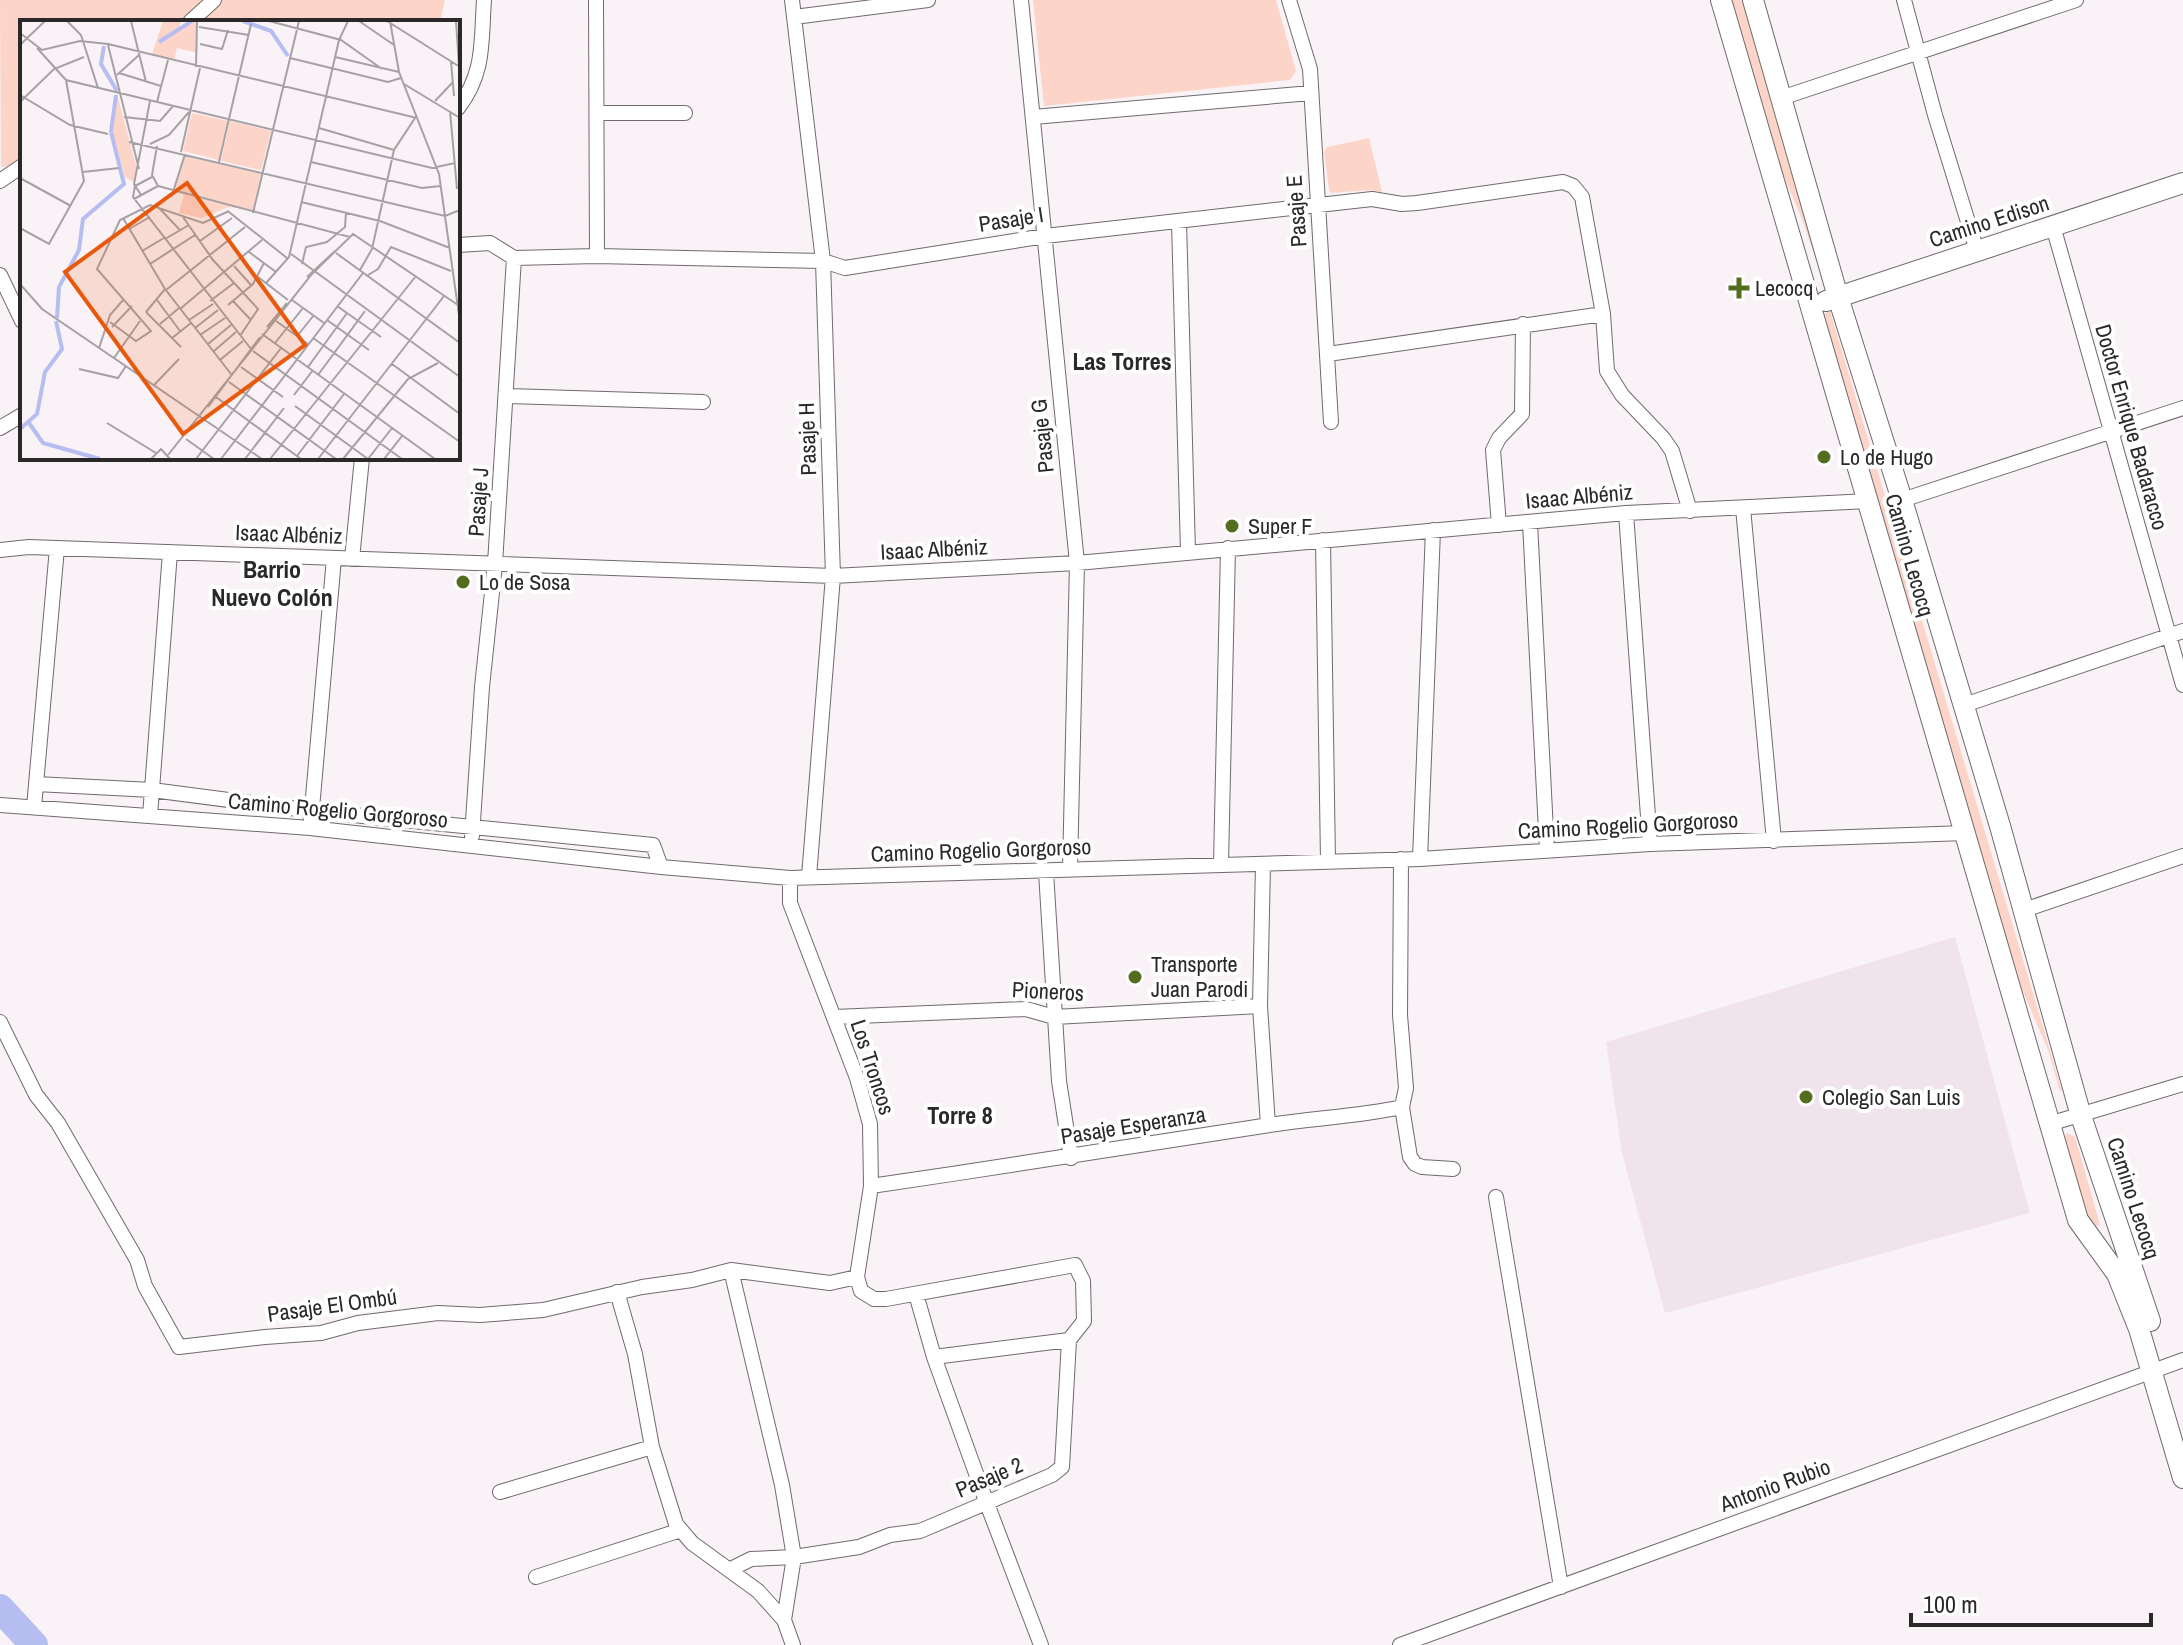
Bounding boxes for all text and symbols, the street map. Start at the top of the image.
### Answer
inset map [20,20,460,460]
street label: Pasaje E [1279,174,1313,248]
street label: Camino Edison [1925,188,2053,254]
street label: Pasaje I [976,199,1046,239]
place label: Lecocq [1755,273,1813,303]
marker: Lecocq [1730,279,1748,297]
street label: Doctor Enrique Badaracco [2088,321,2176,533]
district label: Las Torres [1072,345,1172,377]
street label: Pasaje G [1023,398,1061,474]
street label: Pasaje H [791,402,823,476]
place label: Lo de Hugo [1840,442,1933,472]
marker: Lo de Hugo [1815,448,1833,466]
street label: Pasaje J [461,466,495,538]
street label: Isaac Albéniz [1524,476,1634,516]
street label: Camino Lecocq [1878,490,1942,620]
place label: Super F [1248,511,1312,541]
street label: Isaac Albéniz [235,517,343,551]
marker: Super F [1223,517,1241,535]
street label: Isaac Albéniz [880,531,988,567]
district label: Barrio Nuevo Colón [211,553,333,613]
place label: Lo de Sosa [479,567,570,597]
marker: Lo de Sosa [454,573,472,591]
street label: Camino Rogelio Gorgoroso [227,785,449,835]
street label: Camino Rogelio Gorgoroso [1517,804,1739,846]
street label: Camino Rogelio Gorgoroso [870,831,1092,869]
place label: Transporte Juan Parodi [1151,949,1248,1004]
marker: Transporte Juan Parodi [1126,968,1144,986]
street label: Pioneros [1011,974,1085,1008]
street label: Los Troncos [844,1016,902,1118]
place label: Colegio San Luis [1822,1082,1960,1112]
marker: Colegio San Luis [1797,1088,1815,1106]
district label: Torre 8 [927,1099,993,1131]
street label: Pasaje Esperanza [1058,1099,1208,1151]
street label: Camino Lecocq [2100,1133,2168,1263]
street label: Pasaje El Ombú [265,1281,399,1329]
street label: Pasaje 2 [951,1449,1027,1505]
street label: Antonio Rubio [1715,1451,1834,1519]
scale bar [1911,1577,2151,1627]
text: 100 m [1923,1588,1978,1620]

